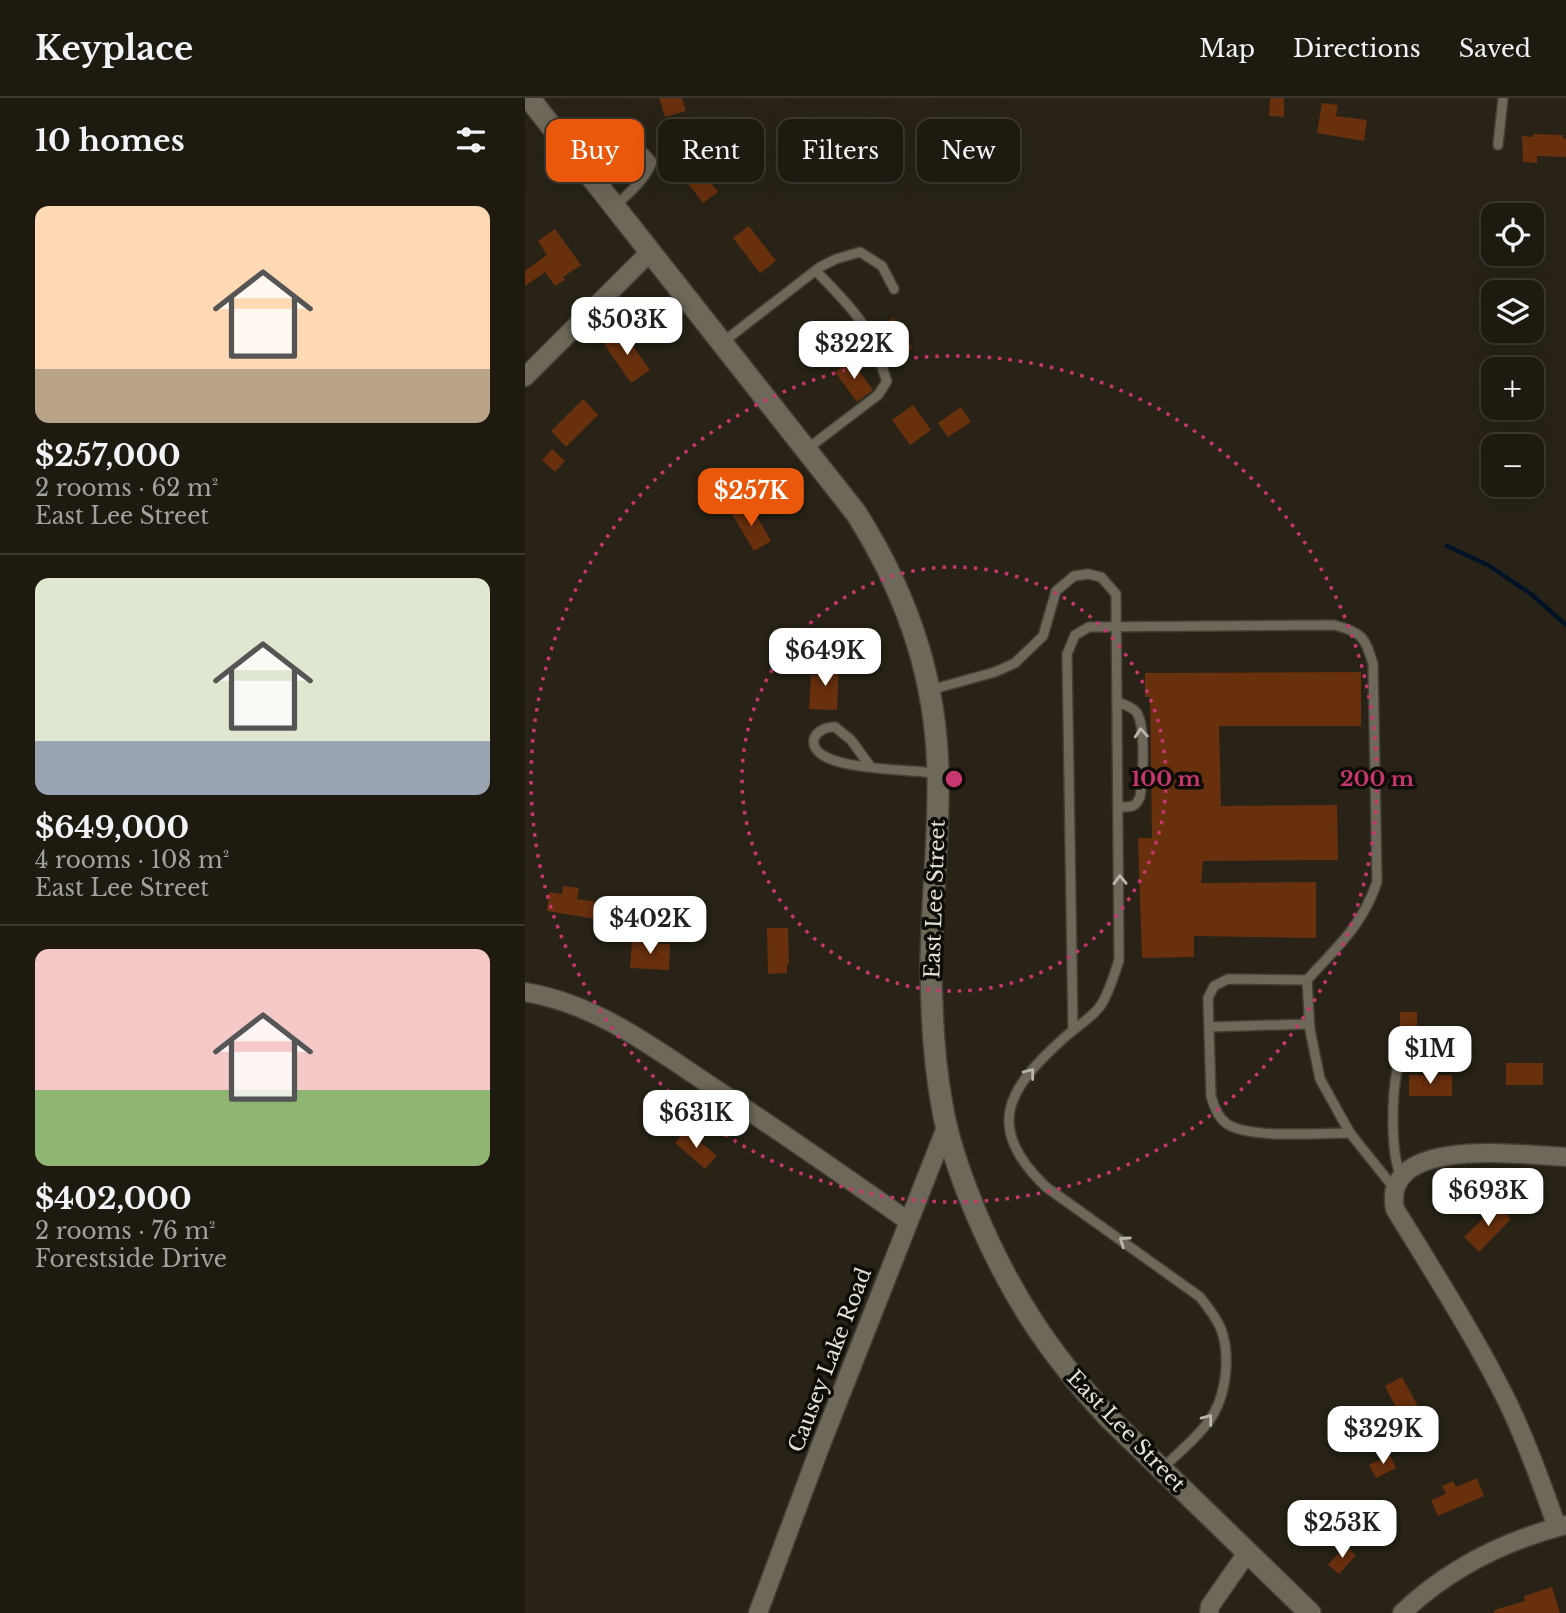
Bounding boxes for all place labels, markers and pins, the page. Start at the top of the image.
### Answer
pin: $503K [578,298,676,357]
pin: $322K [805,322,903,381]
pin: $257K [702,468,800,528]
pin: $649K [776,628,874,688]
centre of rings [942,767,966,791]
pin: $402K [601,896,699,956]
pin: $1M [1396,1026,1464,1086]
pin: $631K [647,1090,745,1150]
pin: $693K [1439,1168,1537,1228]
pin: $329K [1334,1406,1432,1466]
pin: $253K [1293,1500,1391,1560]

